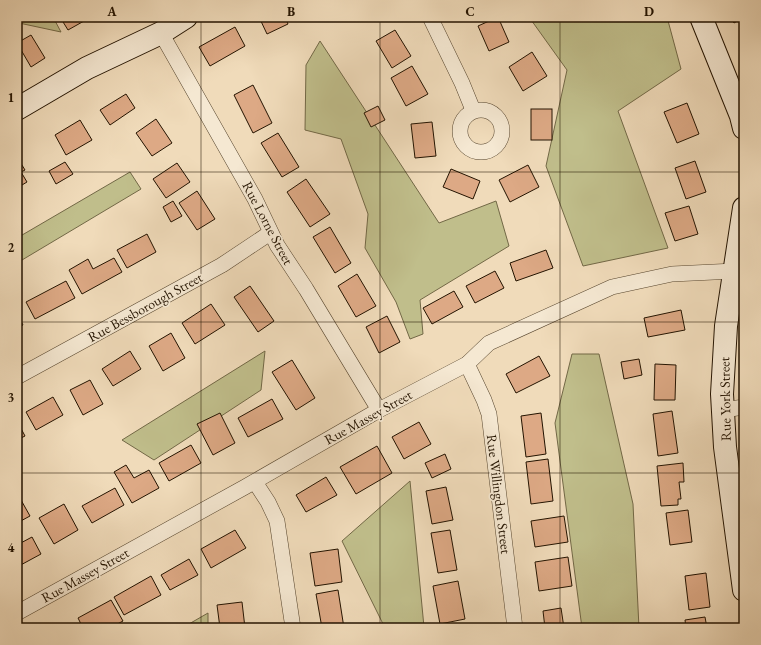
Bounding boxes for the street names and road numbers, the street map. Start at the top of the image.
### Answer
street label: Rue Lorne Street [239,178,298,268]
street label: Rue Bessborough Street [85,268,206,346]
street label: Rue York Street [715,356,735,441]
street label: Rue Massey Street [321,385,416,449]
street label: Rue Willingdon Street [483,433,515,555]
street label: Rue Massey Street [38,543,133,607]

